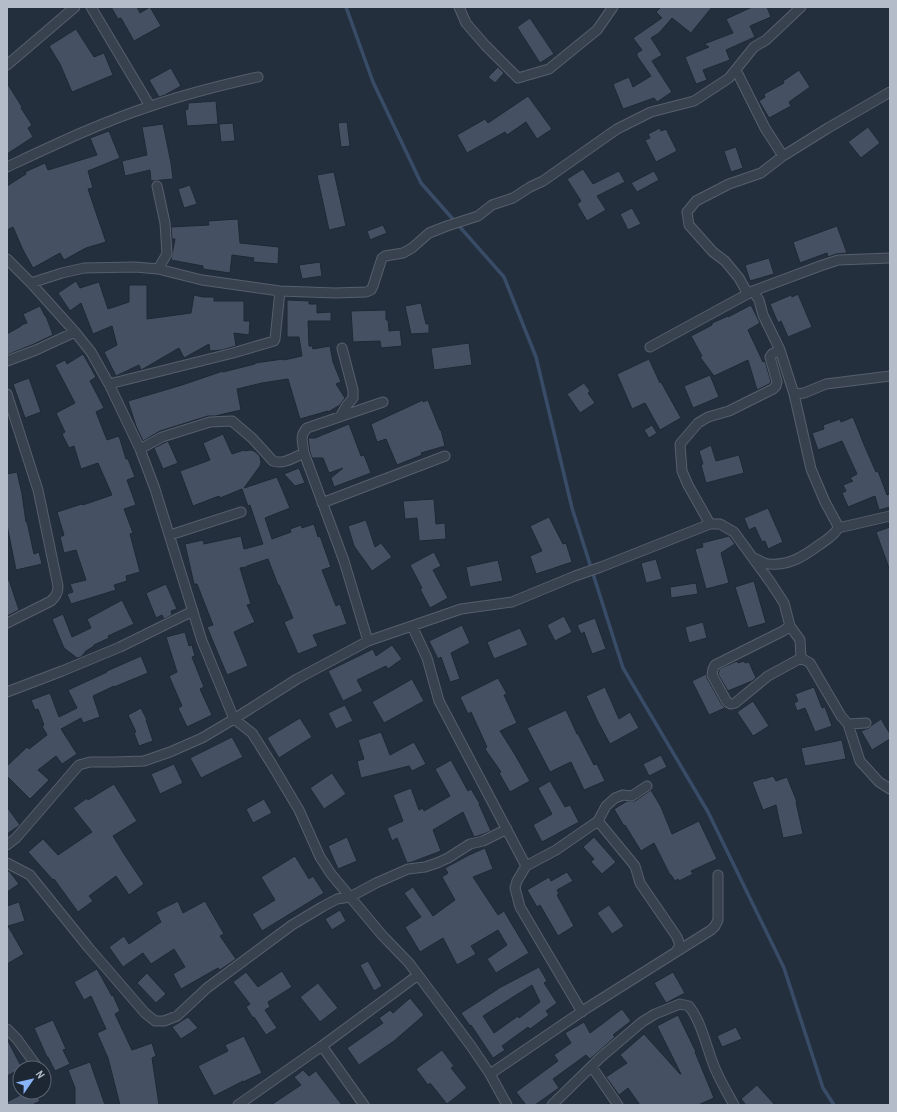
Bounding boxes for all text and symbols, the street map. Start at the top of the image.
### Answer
north arrow [12,1060,52,1100]
text: N [33,1068,48,1081]

